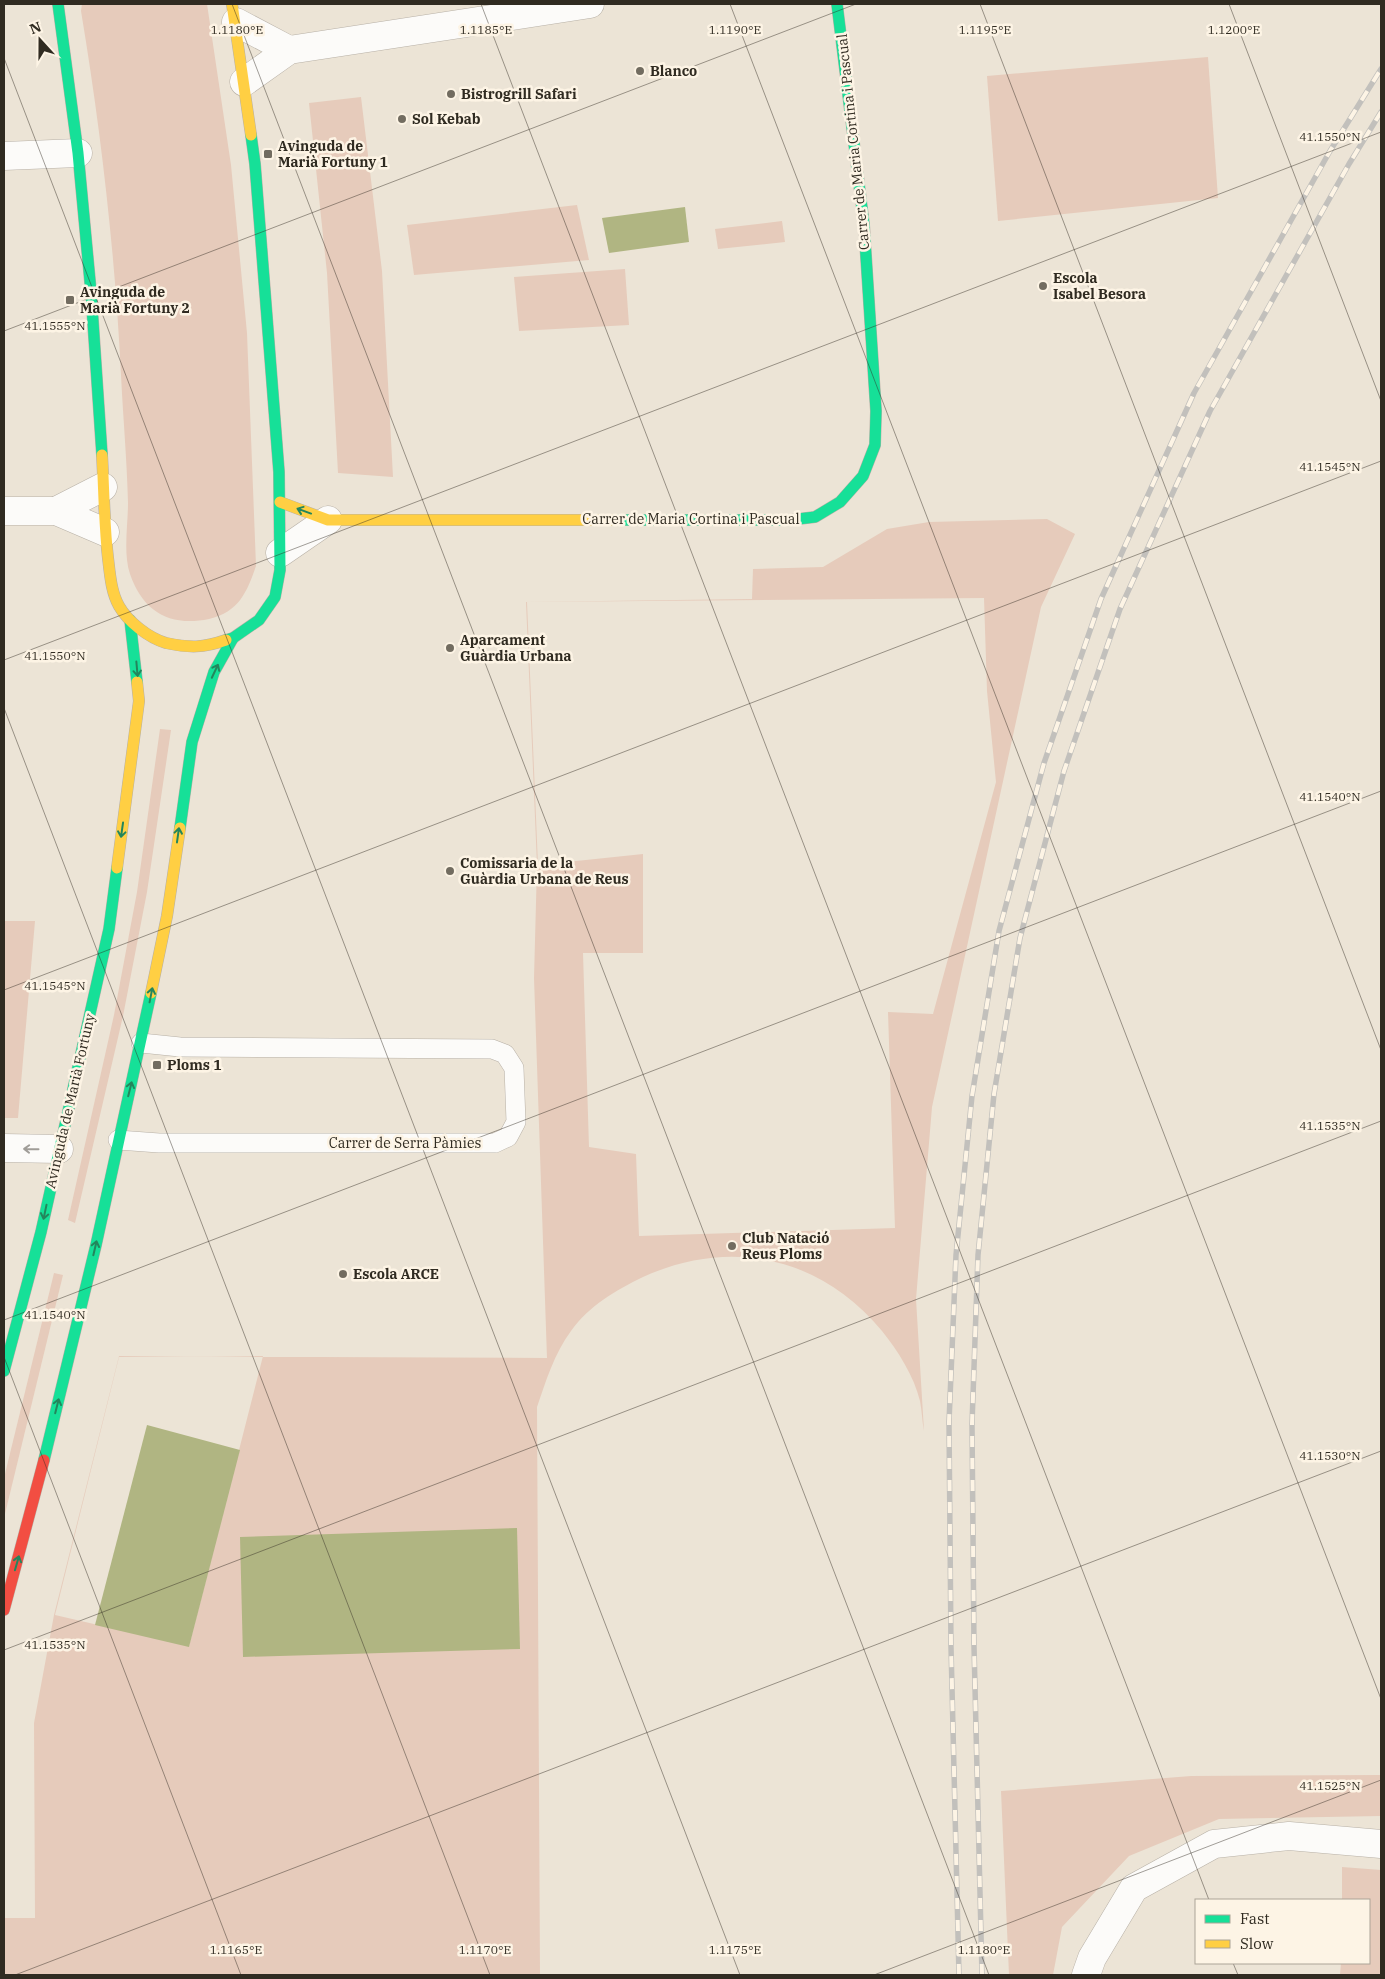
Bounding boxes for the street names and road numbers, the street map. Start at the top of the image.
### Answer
street label: Carrer de Maria Cortina i Pascual [833,33,873,251]
street label: Carrer de Maria Cortina i Pascual [582,510,800,528]
street label: Avinguda de Marià Fortuny [41,1011,99,1190]
street label: Carrer de Serra Pàmies [329,1134,481,1152]

